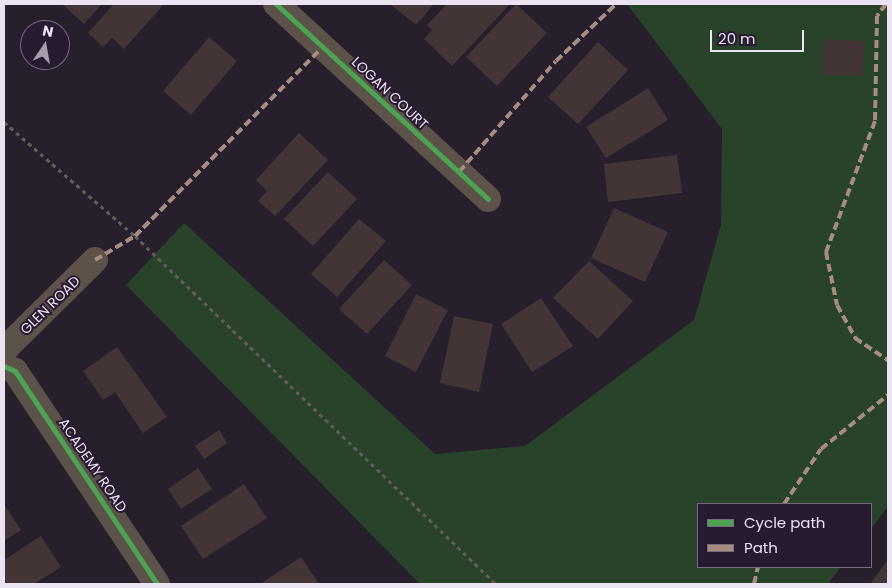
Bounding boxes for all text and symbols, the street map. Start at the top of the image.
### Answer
north arrow [20,20,70,70]
text: N [41,20,55,42]
scale bar [712,20,806,52]
text: 20 m [718,28,756,49]
street label: LOGAN COURT [348,53,432,133]
street label: GLEN ROAD [17,272,83,338]
street label: ACADEMY ROAD [55,415,131,515]
legend [697,503,872,568]
text: Cycle path [744,512,825,533]
text: Path [744,537,778,558]

